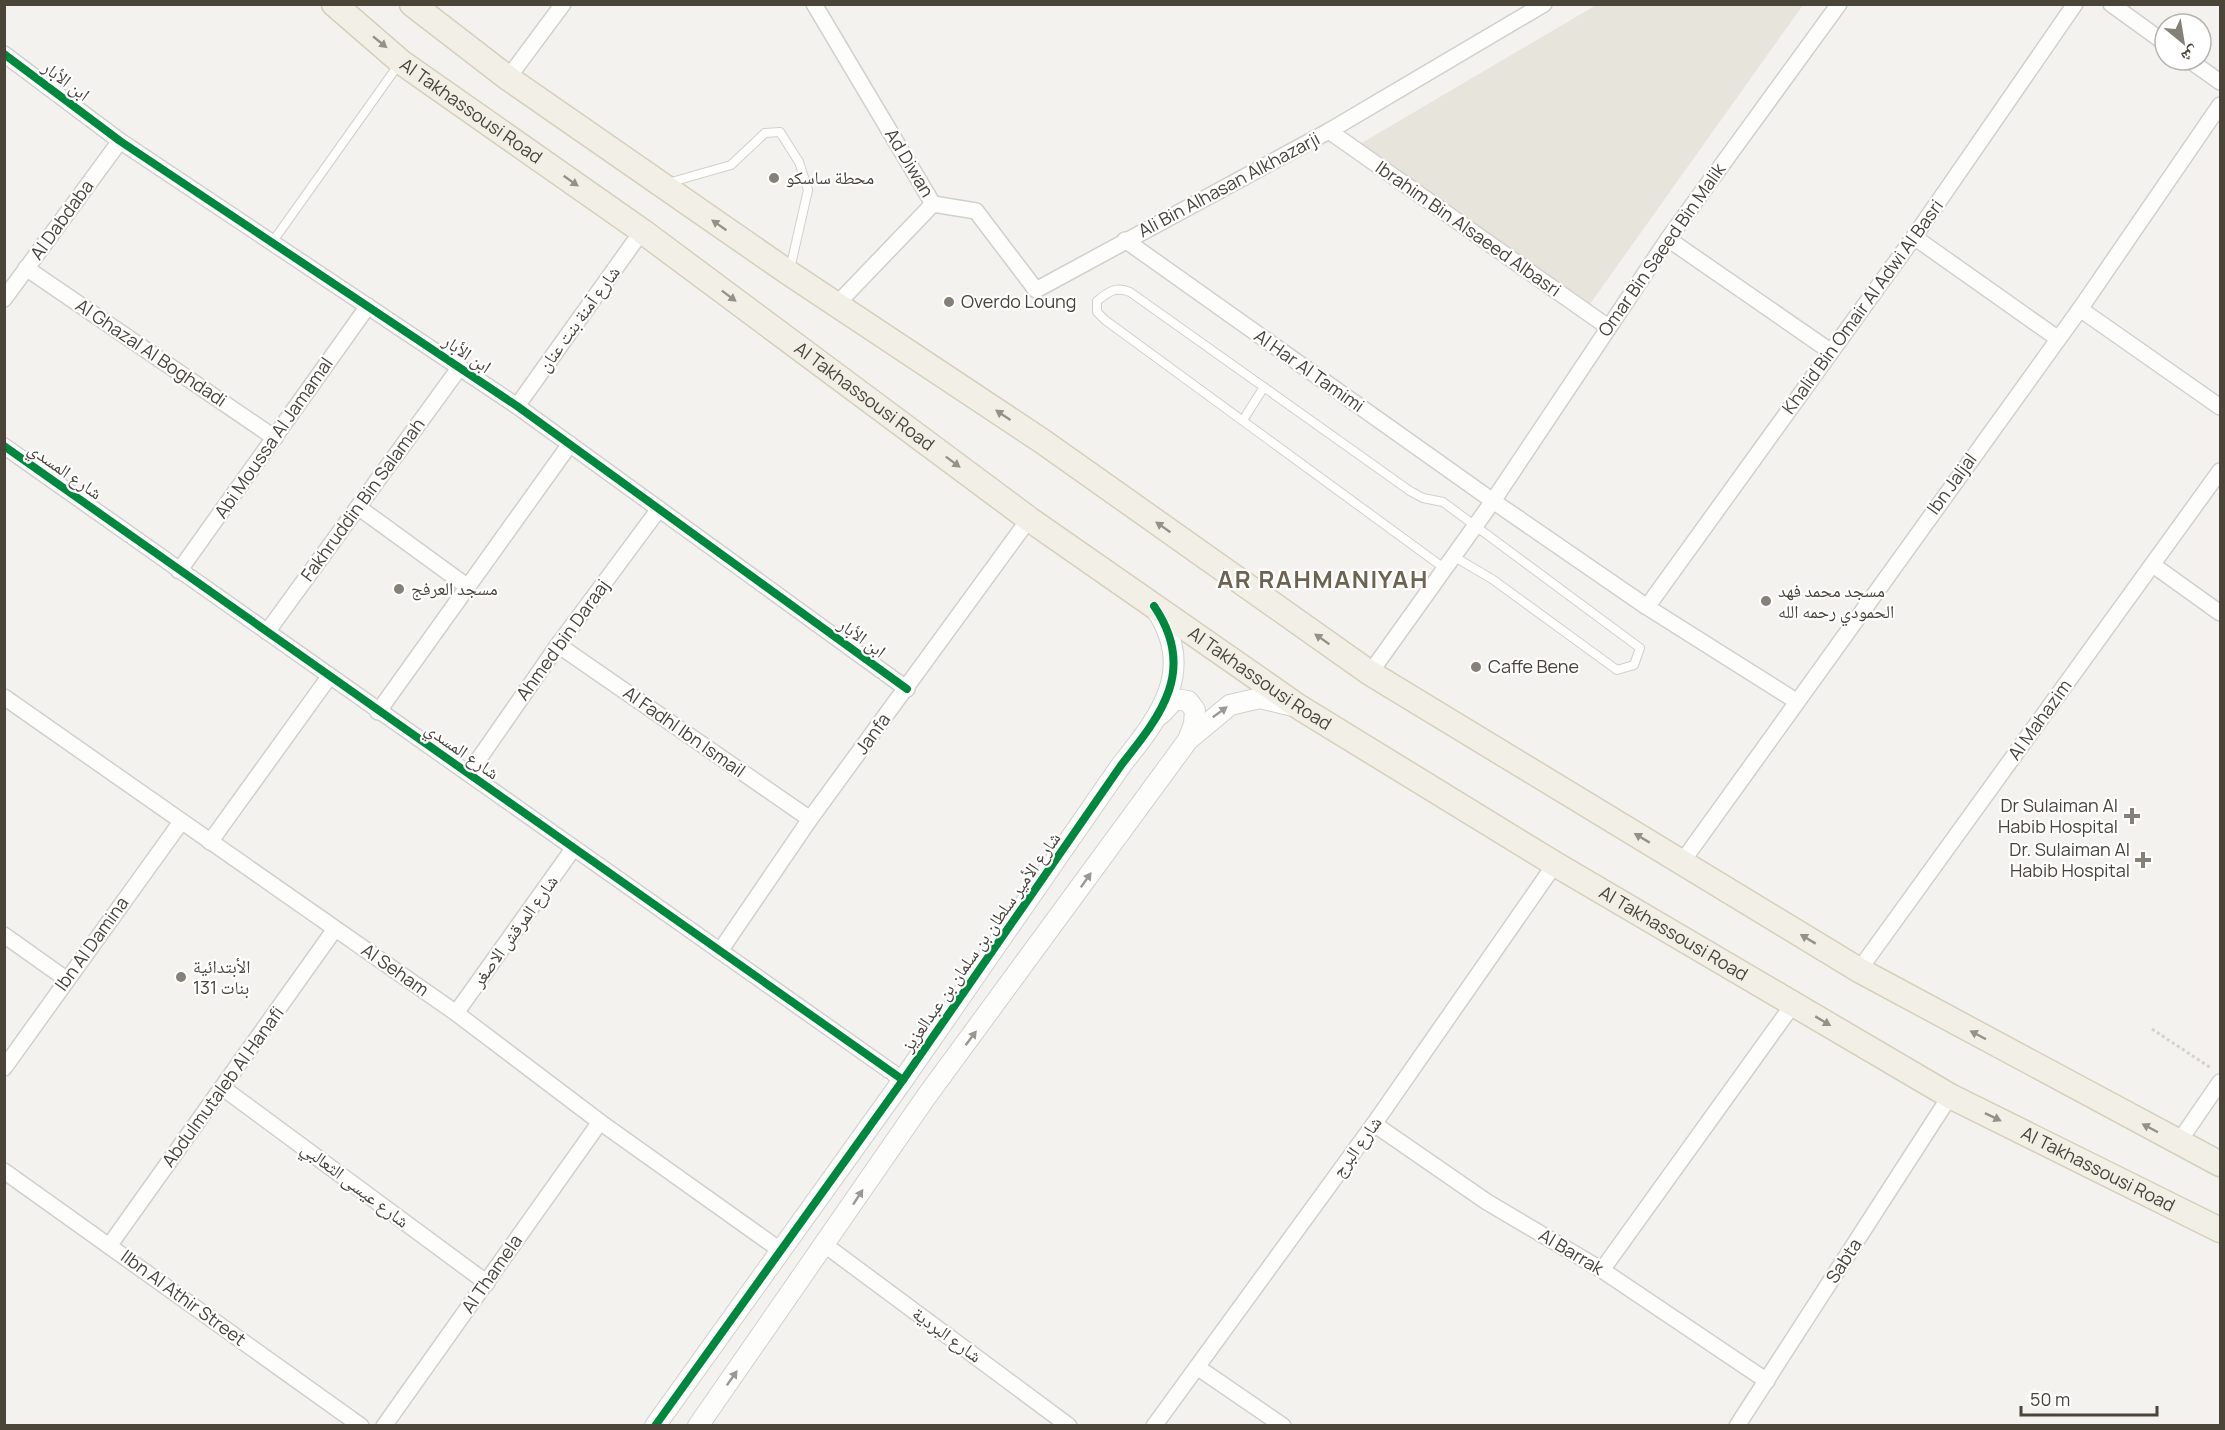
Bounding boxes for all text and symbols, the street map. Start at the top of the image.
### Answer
north arrow [2153,12,2213,72]
one-way arrow [372,35,388,48]
text: ش [2178,41,2203,69]
street label: Al Takhassousi Road [396,52,547,168]
street label: ابن الأبار [37,54,95,106]
street label: Ad Diwan [880,124,940,201]
street label: Ali Bin Alhasan Alkhazarji [1134,126,1324,242]
street label: Ibrahim Bin Alsaeed Albasri [1371,155,1566,301]
street label: Omar Bin Saeed Bin Malik [1592,157,1731,341]
place label: محطة ساسكو [786,165,874,189]
marker: محطة ساسكو [767,171,781,185]
street label: Al Dabdaba [24,175,98,264]
one-way arrow [562,175,578,187]
street label: Khalid Bin Omair Al Adwi Al Basri [1776,194,1948,418]
one-way arrow [711,220,727,231]
street label: شارع آمنة بنت عنان [532,261,625,376]
one-way arrow [721,289,736,301]
place label: Overdo Loung [961,289,1076,313]
street label: Al Ghazal Al Boghdadi [71,293,232,412]
marker: Overdo Loung [942,295,956,309]
street label: Al Har Al Tamimi [1250,323,1369,417]
street label: ابن الأبار [438,328,496,378]
street label: Al Takhassousi Road [790,336,940,456]
street label: Abi Moussa Al Jamamal [209,352,338,523]
one-way arrow [995,410,1011,421]
street label: Fakhruddin Bin Salamah [295,413,430,586]
street label: شارع المسدي [22,436,107,507]
street label: Ibn Jaljal [1921,448,1982,519]
one-way arrow [944,456,960,468]
one-way arrow [1155,522,1171,533]
district label: AR RAHMANIYAH [1217,562,1429,595]
street label: Ahmed bin Daraaj [510,574,614,705]
place label: مسجد العرفج [411,576,498,601]
place label: مسجد محمد فهد الحمودي رحمه الله [1778,578,1894,627]
marker: مسجد العرفج [392,582,406,596]
marker: مسجد محمد فهد الحمودي رحمه الله [1759,594,1773,608]
street label: ابن الأبار [833,611,891,663]
street label: Al Takhassousi Road [1184,621,1336,735]
one-way arrow [1315,633,1331,645]
place label: Caffe Bene [1488,654,1579,678]
marker: Caffe Bene [1469,660,1483,674]
street label: Al Mahazim [2002,674,2077,765]
street label: Al Fadhl Ibn Ismail [619,680,750,782]
one-way arrow [1212,707,1227,719]
street label: Janfa [849,708,895,759]
street label: شارع المسدي [419,716,504,787]
place label: Dr Sulaiman Al Habib Hospital [1998,793,2118,838]
marker: Dr Sulaiman Al Habib Hospital [2123,807,2141,825]
street label: شارع الأمير سلطان بن سلمان بن عبدالعزيز [894,827,1065,1057]
one-way arrow [1634,832,1650,843]
place label: Dr. Sulaiman Al Habib Hospital [2009,837,2130,882]
marker: Dr. Sulaiman Al Habib Hospital [2134,851,2152,869]
street label: شارع المرقش الاصغر [465,870,563,992]
one-way arrow [1080,873,1092,889]
street label: Al Takhassousi Road [1595,880,1753,986]
street label: Ibn Al Damina [49,892,133,995]
one-way arrow [1800,934,1816,945]
street label: Al Seham [357,937,434,1001]
place label: الأبتدائية 131 بنات [193,954,250,999]
marker: الأبتدائية 131 بنات [174,970,188,984]
street label: Abdulmutaleb Al Hanafi [156,1001,289,1171]
one-way arrow [1815,1015,1831,1026]
one-way arrow [964,1030,976,1045]
one-way arrow [1969,1030,1986,1040]
street label: شارع البرج [1326,1111,1387,1182]
one-way arrow [1984,1113,2001,1122]
street label: Al Takhassousi Road [2018,1120,2179,1217]
one-way arrow [2141,1123,2158,1133]
street label: شارع عيسى الثعالبي [295,1136,414,1236]
one-way arrow [852,1188,863,1205]
street label: Al Barrak [1535,1222,1609,1280]
street label: Al Thamela [455,1229,527,1317]
street label: Sabta [1820,1233,1867,1288]
street label: |Ibn Al Athir Street [116,1244,251,1351]
street label: شارع البردية [908,1301,987,1367]
one-way arrow [726,1370,738,1386]
scale bar [2021,1379,2158,1417]
text: 50 m [2030,1387,2070,1411]

